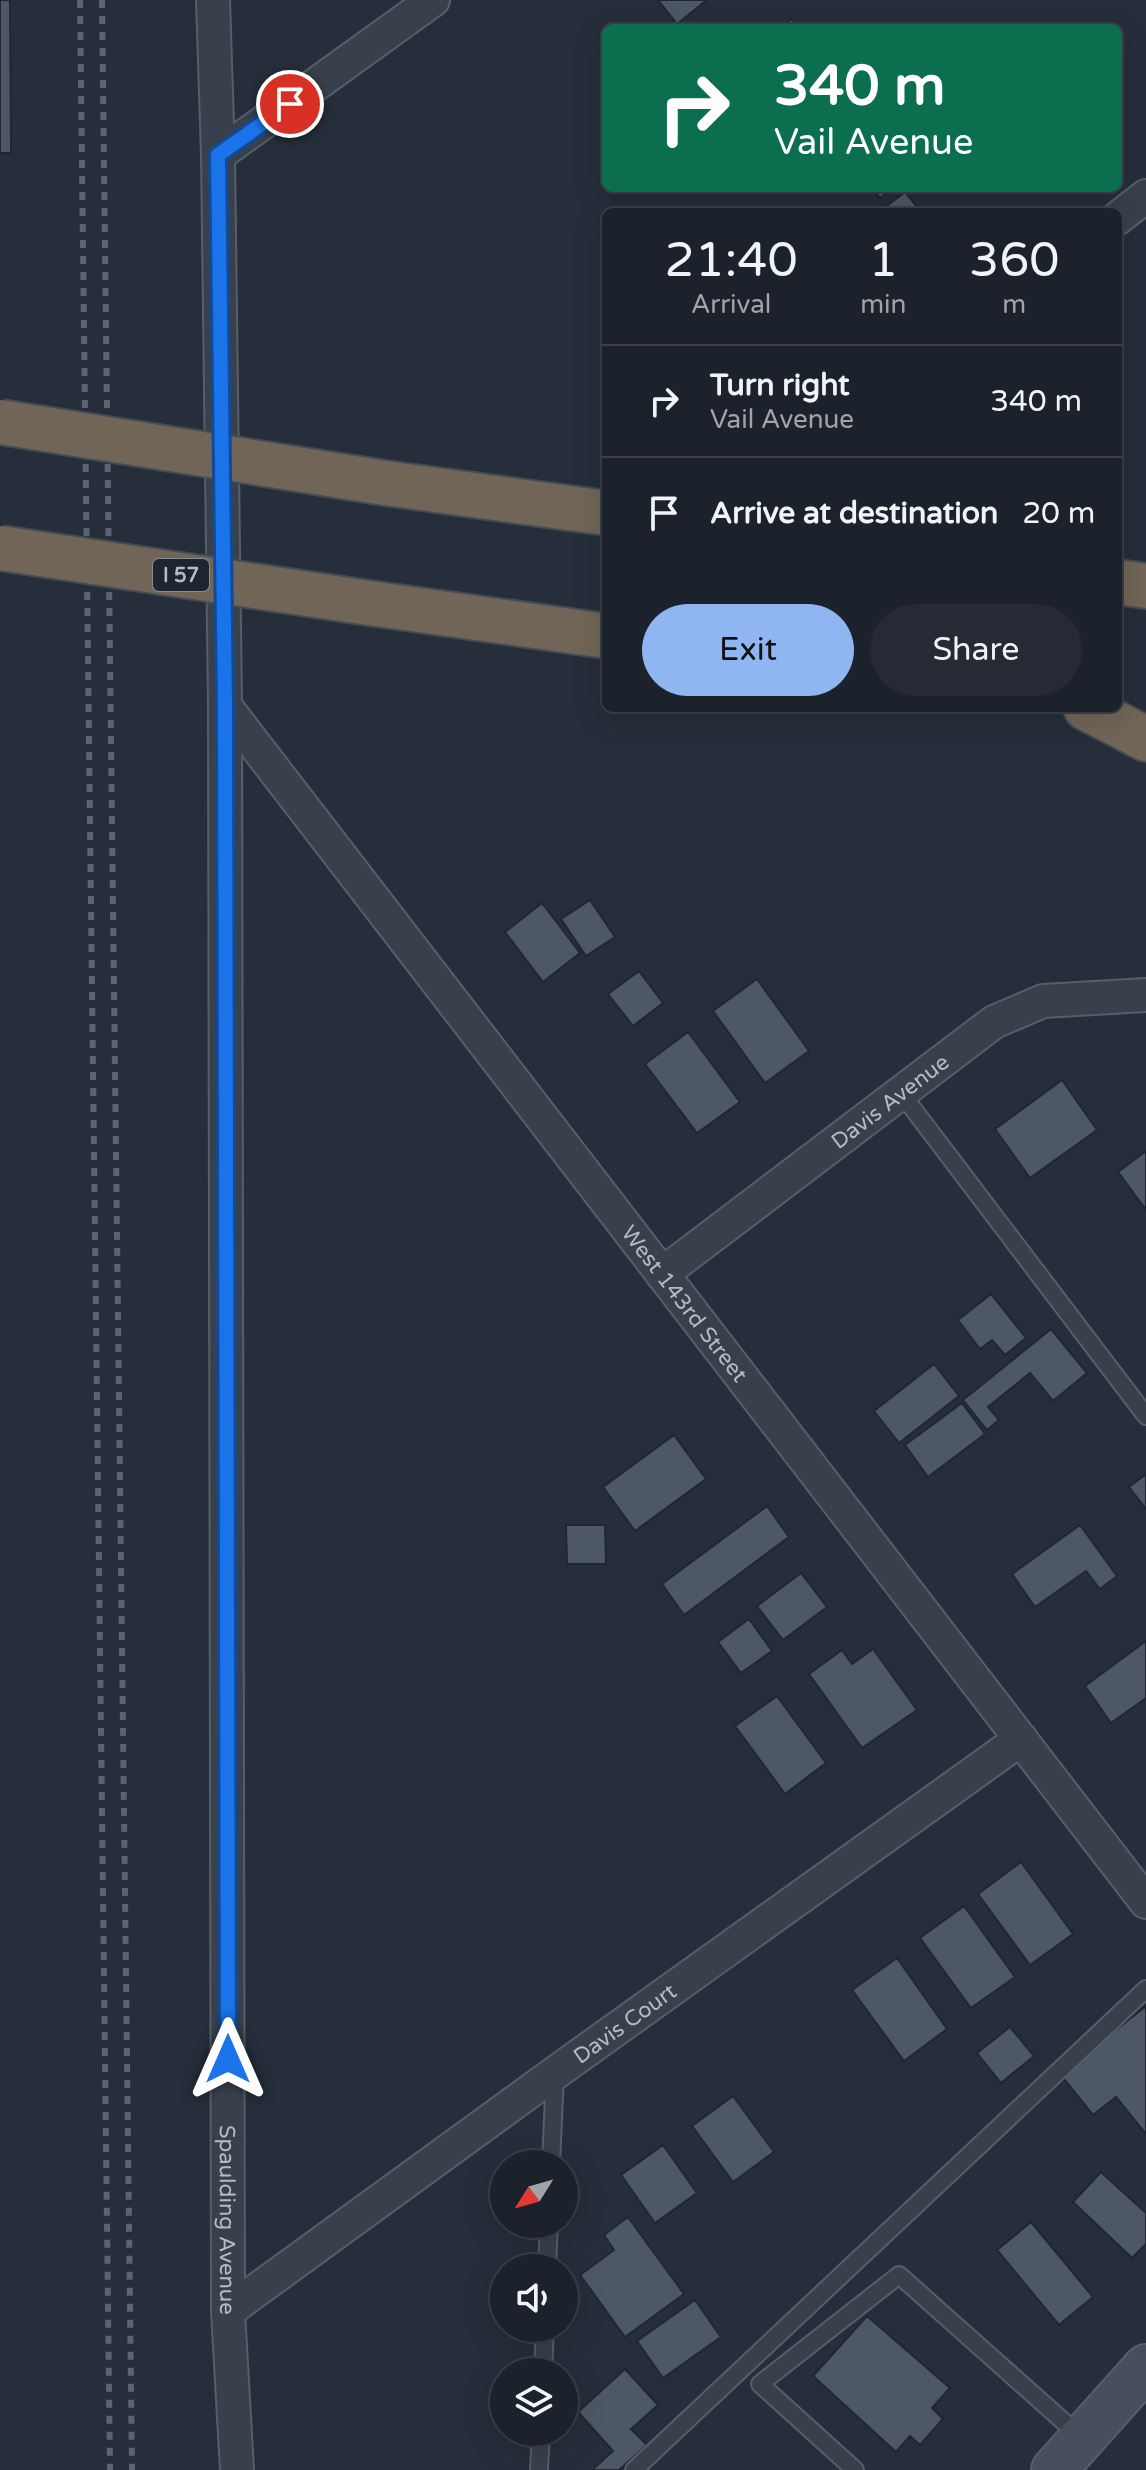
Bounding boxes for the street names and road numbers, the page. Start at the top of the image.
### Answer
road number: I 57 [153,559,209,591]
street label: Davis Avenue [827,1049,954,1155]
street label: West 143rd Street [616,1221,753,1387]
street label: Davis Court [569,1978,682,2070]
street label: Spaulding Avenue [214,2125,240,2315]

